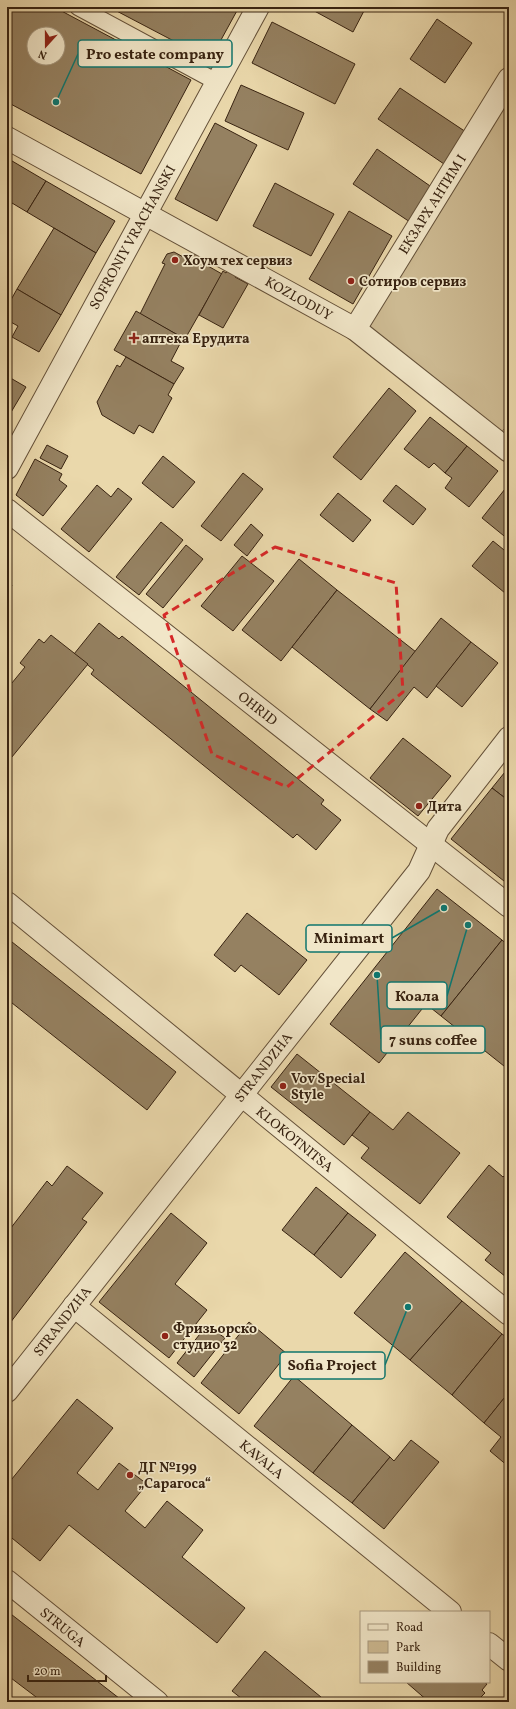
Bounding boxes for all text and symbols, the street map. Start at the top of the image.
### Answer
north arrow [26,26,66,66]
callout: Pro estate company [78,40,232,67]
text: Pro estate company [86,45,225,66]
text: N [37,46,49,62]
street label: ЕКЗАРХ АНТИМ I [395,151,472,258]
street label: SOFRONIY VRACHANSKI [86,162,181,313]
place label: Хоум тех сервиз [183,252,293,271]
marker: Хоум тех сервиз [170,255,180,265]
street label: KOZLODUY [261,273,336,326]
place label: Сотиров сервиз [359,273,467,292]
marker: Сотиров сервиз [346,276,356,286]
place label: аптека Ерудита [142,330,250,349]
marker: аптека Ерудита [129,333,139,343]
street label: OHRID [233,688,281,731]
place label: Дита [427,798,462,817]
marker: Дита [414,801,424,811]
callout: Minimart [306,925,392,952]
text: Minimart [314,929,385,950]
callout: Коала [387,982,447,1009]
text: Коала [395,987,439,1008]
callout: 7 suns coffee [381,1026,485,1053]
street label: STRANDZHA [231,1029,298,1107]
text: 7 suns coffee [389,1031,477,1052]
place label: Vov Special Style [291,1070,365,1105]
marker: Vov Special Style [278,1081,288,1091]
street label: KLOKOTNITSA [251,1103,337,1177]
street label: STRANDZHA [30,1283,97,1361]
place label: Фризьорско студио 32 [173,1320,257,1355]
marker: Фризьорско студио 32 [160,1331,170,1341]
callout: Sofia Project [280,1352,385,1379]
text: Sofia Project [287,1356,377,1377]
street label: KAVALA [235,1436,288,1484]
place label: ДГ №199 „Сарагоса“ [138,1459,211,1494]
marker: ДГ №199 „Сарагоса“ [125,1470,135,1480]
street label: STRUGA [35,1604,89,1653]
legend [360,1611,490,1683]
text: Road [396,1620,423,1636]
text: Park [396,1640,421,1656]
scale bar [28,1657,106,1683]
text: Building [396,1660,441,1676]
text: 20 m [34,1664,61,1680]

